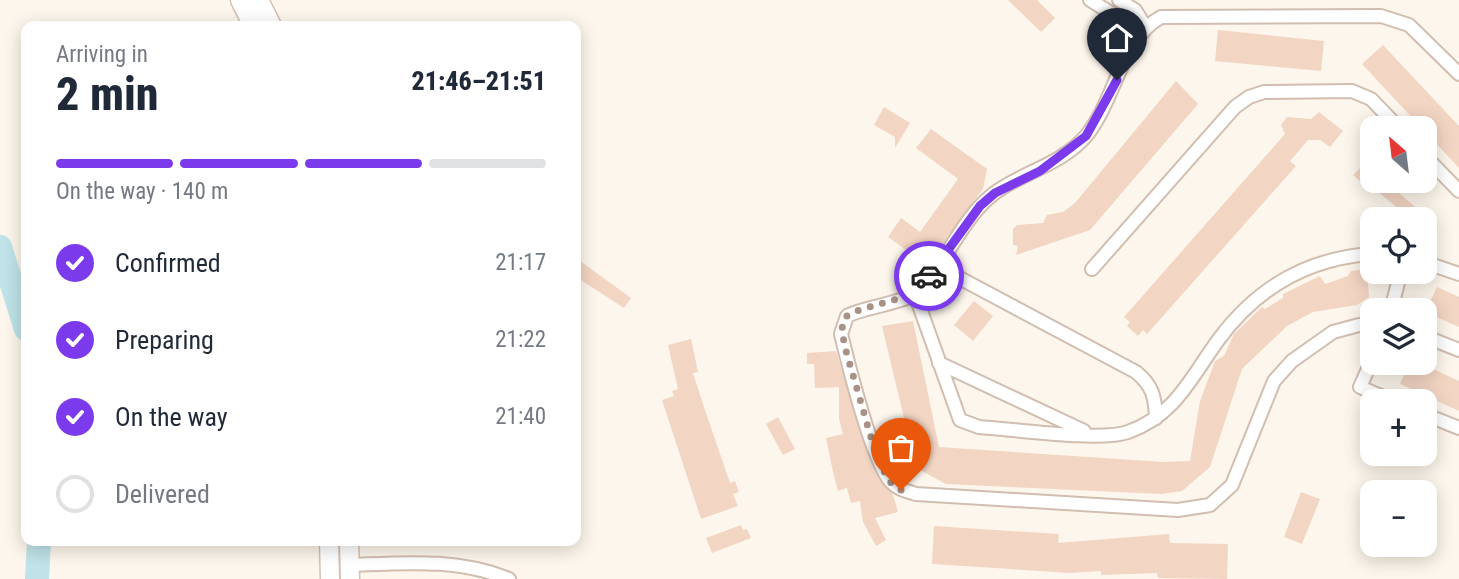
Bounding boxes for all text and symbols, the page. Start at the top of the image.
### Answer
pin [1087,8,1147,80]
icon: home [1098,19,1136,57]
text: Arriving in [56,41,148,68]
text: 21:46–21:51 [412,66,546,96]
text: 2 min [56,67,159,121]
north arrow [1360,116,1437,192]
map controls [1360,116,1437,557]
text: On the way · 140 m [56,178,228,205]
button: locate [1360,207,1437,284]
courier [894,241,964,311]
icon: check [56,244,94,282]
text: Confirmed [115,248,221,278]
text: 21:17 [495,249,546,276]
icon: car [910,257,948,295]
button: layers [1360,298,1437,375]
icon: check [56,321,94,359]
text: Preparing [115,325,214,355]
text: 21:22 [495,326,546,353]
button: + [1360,389,1437,466]
icon: check [56,398,94,436]
text: On the way [115,402,228,432]
text: 21:40 [495,403,546,430]
pin [871,418,931,490]
icon: bag [882,429,920,467]
text: Delivered [115,479,210,509]
button: − [1360,480,1437,557]

